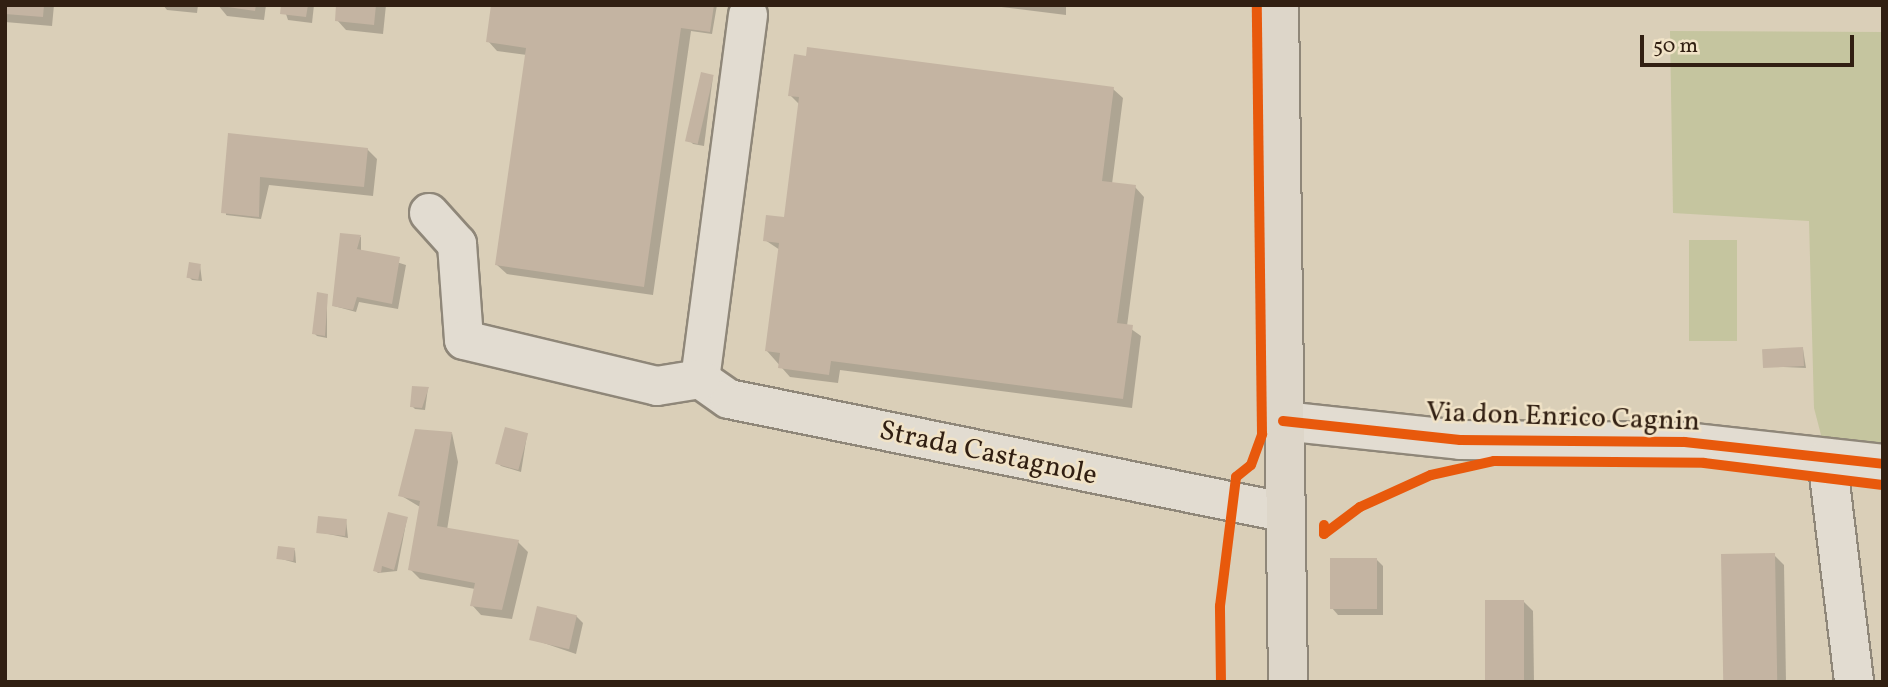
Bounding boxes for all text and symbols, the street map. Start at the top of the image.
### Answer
scale bar [1643,21,1856,65]
text: 50 m [1653,32,1698,61]
street label: Via don Enrico Cagnin [1426,396,1700,440]
street label: Strada Castagnole [876,415,1100,493]

